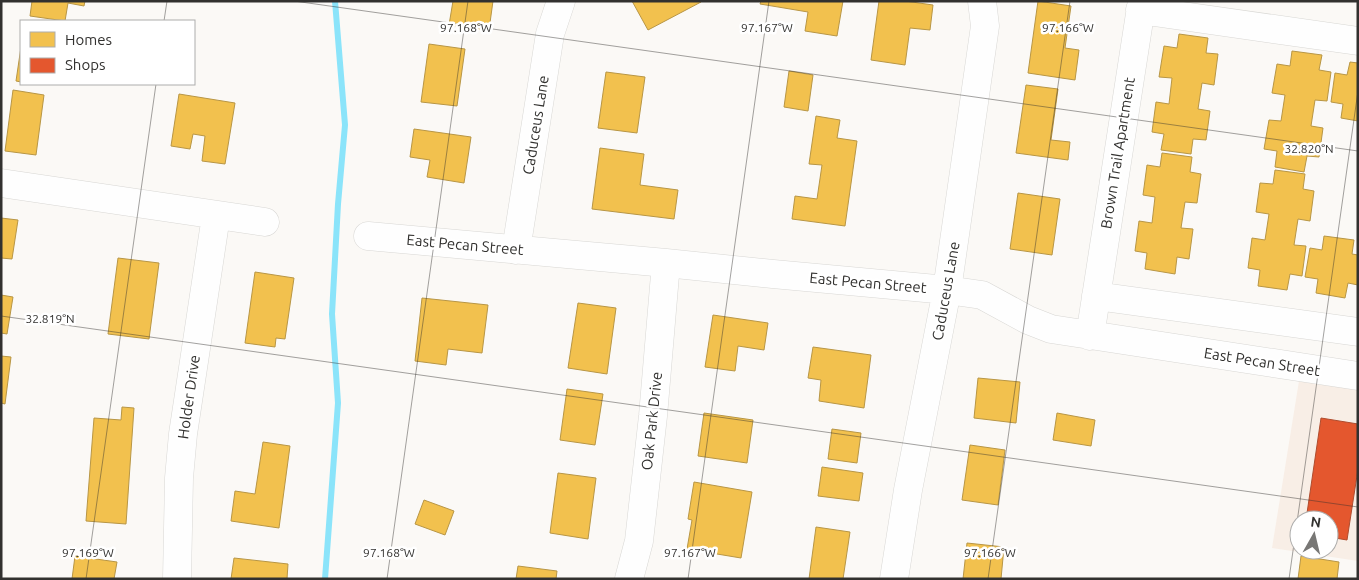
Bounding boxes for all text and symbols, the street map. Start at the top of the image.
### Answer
legend [20,20,195,85]
text: 97.168°W [440,21,492,34]
text: 97.167°W [741,21,793,34]
text: 97.166°W [1042,21,1094,34]
text: Homes [65,31,112,48]
text: Shops [65,56,106,73]
street label: Caduceus Lane [519,74,552,176]
street label: Brown Trail Apartment [1097,76,1138,230]
text: 32.820°N [1284,142,1334,155]
street label: East Pecan Street [406,231,524,258]
street label: Caduceus Lane [928,240,963,342]
street label: East Pecan Street [809,269,927,296]
text: 32.819°N [25,312,75,325]
street label: East Pecan Street [1203,344,1321,379]
street label: Holder Drive [174,354,203,440]
street label: Oak Park Drive [638,371,665,471]
north arrow [1289,510,1339,560]
text: N [1310,513,1322,531]
text: 97.169°W [62,546,114,559]
text: 97.168°W [363,546,415,559]
text: 97.167°W [664,546,716,559]
text: 97.166°W [964,546,1016,559]

